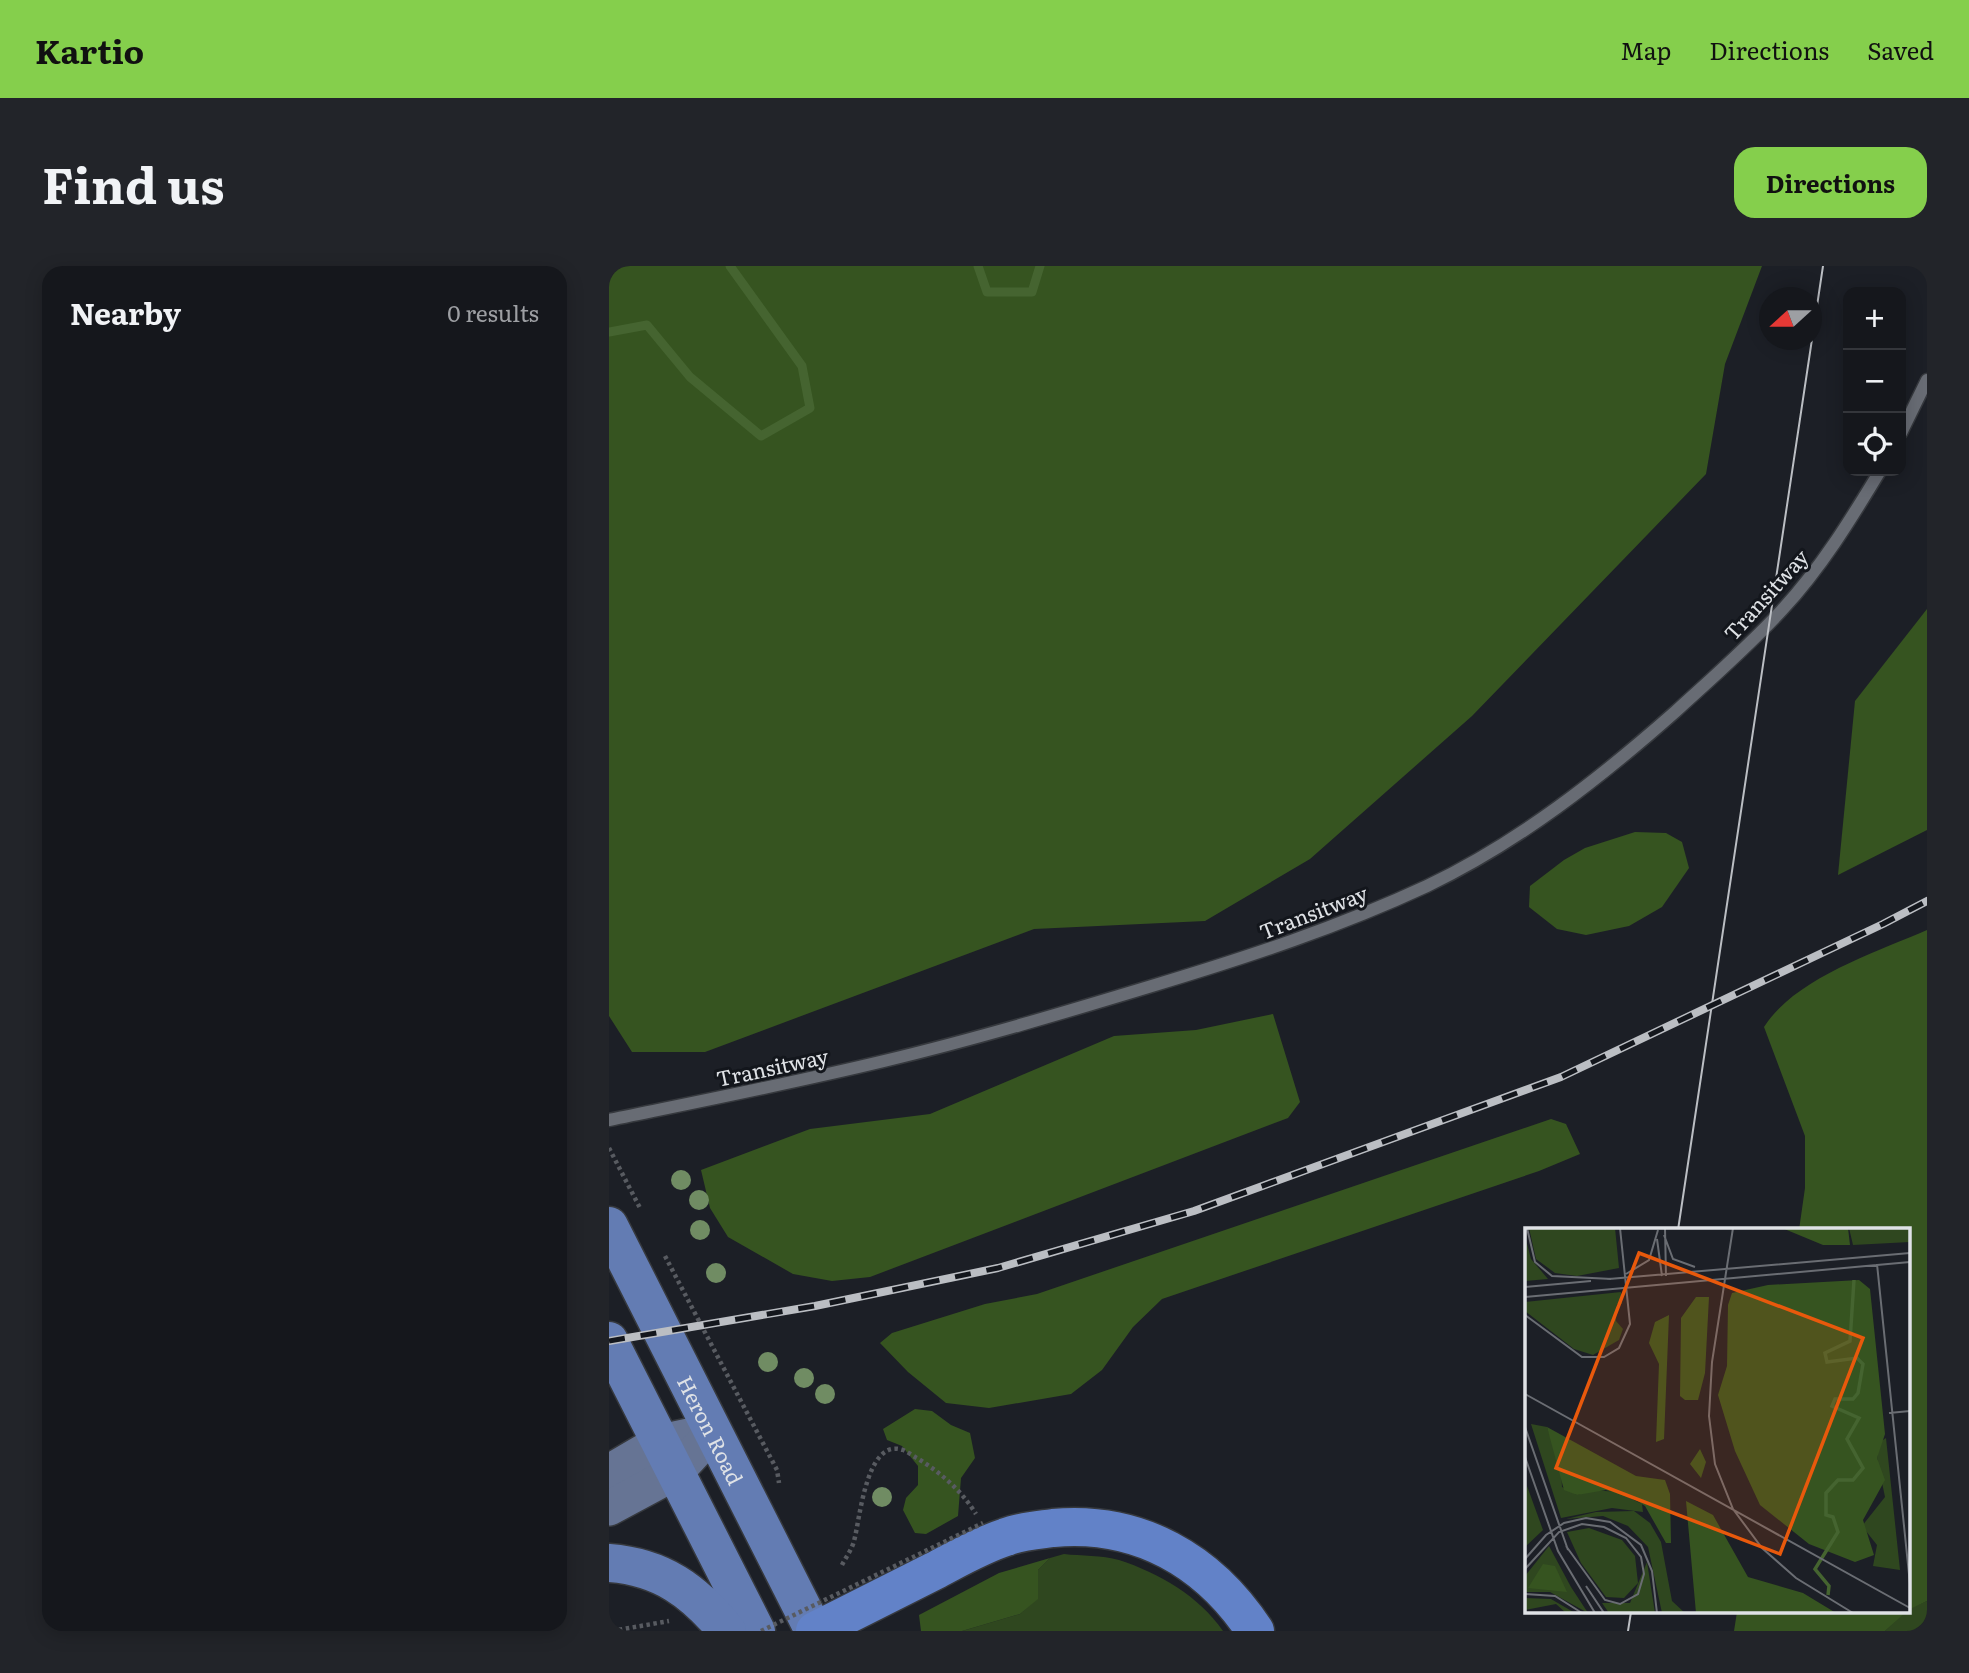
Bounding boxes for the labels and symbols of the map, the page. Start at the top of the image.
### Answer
north arrow [1759,287,1822,350]
street label: Transitway [1715,541,1815,647]
street label: Transitway [1254,876,1372,946]
street label: Transitway [713,1039,832,1093]
inset map [1525,1228,1909,1614]
street label: Heron Road [671,1369,753,1490]

